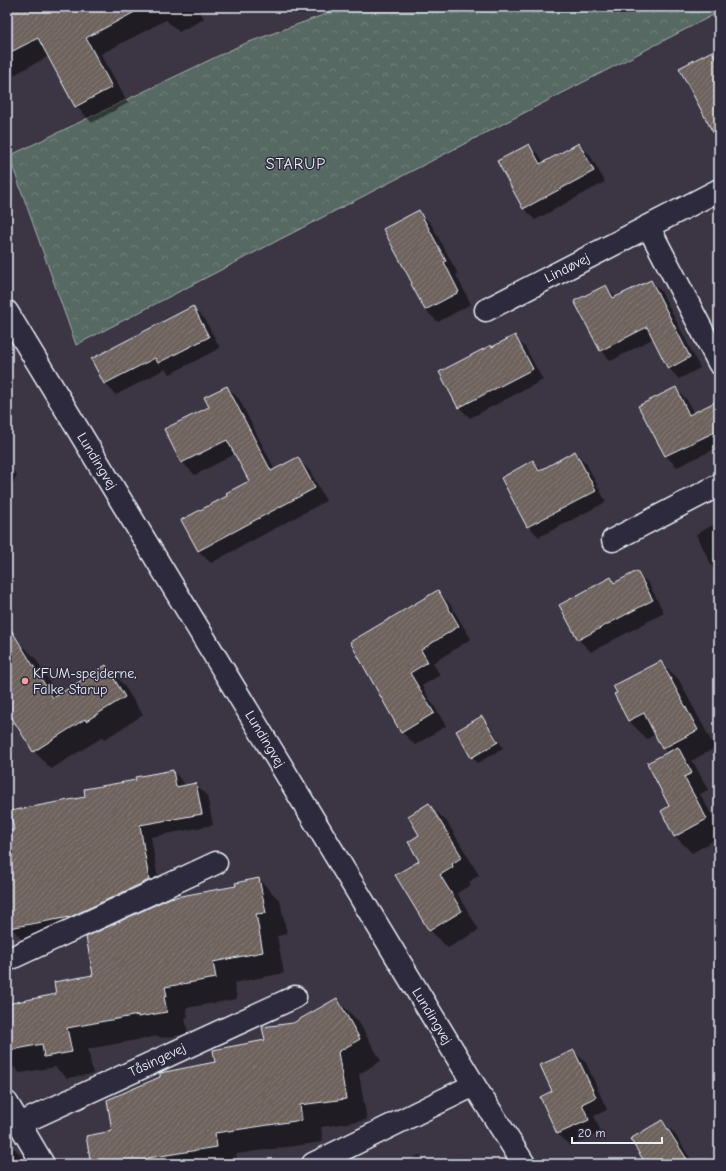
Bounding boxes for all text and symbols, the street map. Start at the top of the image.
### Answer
district label: STARUP [266,155,326,173]
street label: Lindøvej [542,249,592,287]
street label: Lundingvej [73,429,121,493]
place label: KFUM-spejderne, Falke Starup [33,665,137,698]
marker: KFUM-spejderne, Falke Starup [20,676,30,686]
street label: Lundingvej [241,707,289,771]
street label: Lundingvej [408,984,456,1048]
street label: Tåsingevej [126,1039,188,1081]
scale bar [572,1119,662,1145]
text: 20 m [578,1126,606,1140]

